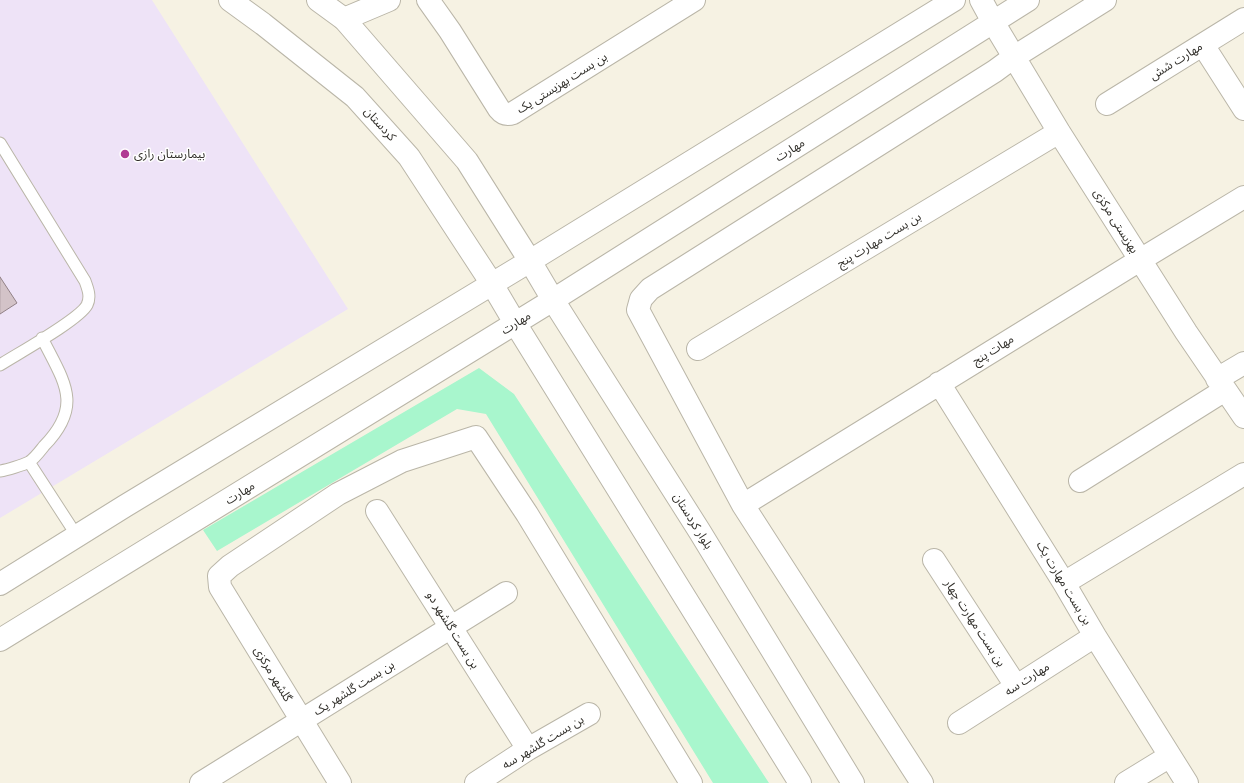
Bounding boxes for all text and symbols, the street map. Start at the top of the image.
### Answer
street label: مهارت شش [1147,39,1205,83]
street label: بن بست بهزیستی یک [514,49,610,117]
street label: کردستان [361,104,399,144]
street label: مهارت [773,135,807,165]
place label: بیمارستان رازی [134,147,205,161]
marker: بیمارستان رازی [119,148,131,160]
street label: بهزیستی مرکزی [1090,186,1142,256]
street label: بن بست مهارت پنج [834,209,924,271]
street label: مهارت [499,308,533,338]
street label: مهات پنج [970,332,1016,368]
street label: مهارت [223,478,257,508]
street label: بلوار کردستان [670,490,716,552]
street label: بن بست مهارت یک [1033,538,1095,628]
street label: بن بست مهارت چهار [941,577,1009,669]
street label: بن بست گلشهر دو [423,589,483,671]
street label: گلشهر مرکزی [251,644,295,704]
street label: بن بست گلشهر یک [311,657,397,719]
street label: مهارت سه [1002,659,1052,699]
street label: بن بست گلشهر سه [500,712,586,772]

